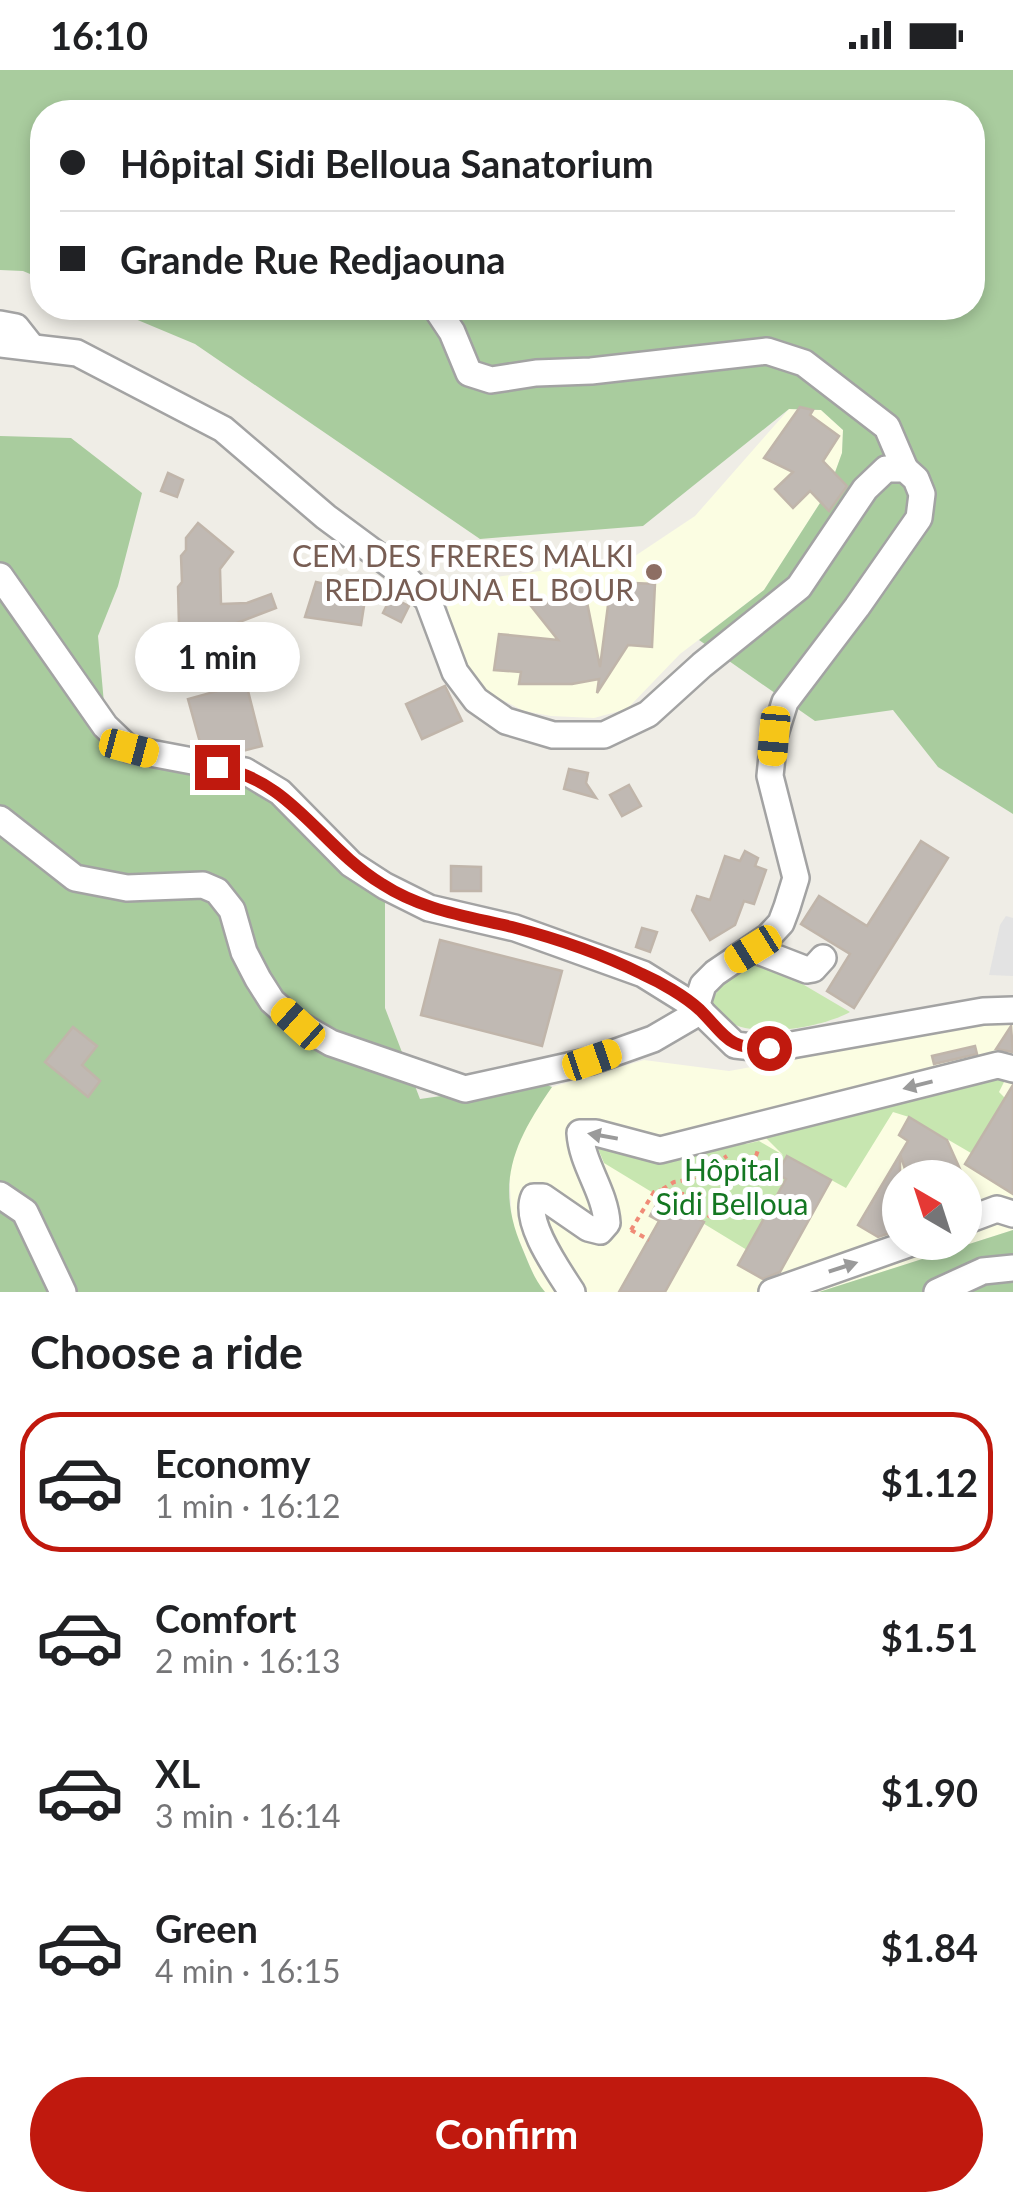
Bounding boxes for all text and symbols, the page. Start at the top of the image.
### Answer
text: 16:10 [50,12,148,58]
text: Hôpital Sidi Belloua Sanatorium [120,140,654,186]
text: Grande Rue Redjaouna [120,236,506,282]
place label: CEM DES FRERES MALKI REDJAOUNA EL BOUR [292,537,634,607]
marker: CEM DES FRERES MALKI REDJAOUNA EL BOUR [643,561,665,583]
callout: 1 min [134,622,300,692]
text: 1 min [178,637,257,676]
car [756,705,792,767]
car [96,726,162,770]
route end [195,745,240,790]
car [720,920,786,978]
car [266,993,330,1055]
route start [747,1026,792,1071]
car [559,1036,625,1084]
one-way arrow [903,1078,934,1093]
one-way arrow [587,1128,618,1143]
park label: Hôpital Sidi Belloua [656,1151,808,1221]
north arrow [882,1160,982,1260]
map controls [882,1160,982,1260]
one-way arrow [829,1259,859,1274]
text: Choose a ride [30,1325,303,1379]
icon: car [35,1437,125,1527]
text: Economy [155,1440,310,1486]
text: $1.12 [881,1459,978,1505]
text: 1 min · 16:12 [155,1486,341,1525]
icon: car [35,1592,125,1682]
text: Comfort [155,1595,296,1641]
text: $1.51 [881,1614,978,1660]
text: 2 min · 16:13 [155,1641,341,1680]
icon: car [35,1747,125,1837]
text: XL [155,1750,200,1796]
text: $1.90 [881,1769,978,1815]
text: 3 min · 16:14 [155,1796,341,1835]
icon: car [35,1902,125,1992]
text: Green [155,1905,258,1951]
text: $1.84 [881,1924,978,1970]
text: 4 min · 16:15 [155,1951,341,1990]
button: Confirm [30,2077,983,2192]

